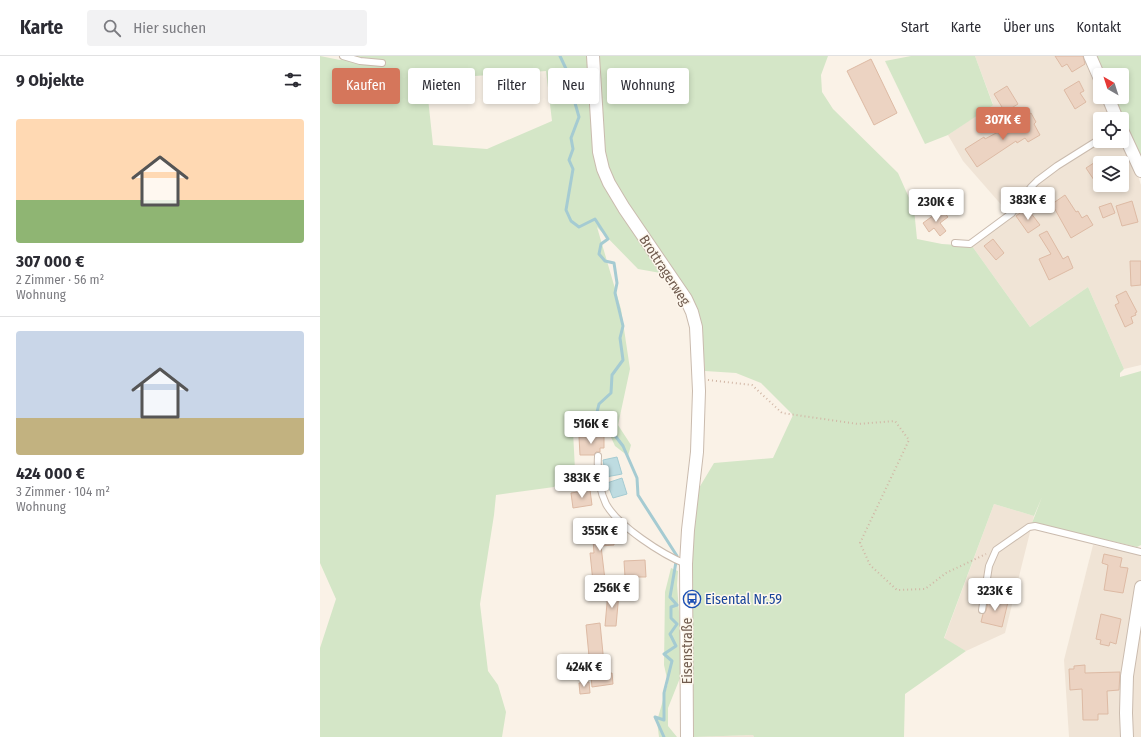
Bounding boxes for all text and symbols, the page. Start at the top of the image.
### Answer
search box [87,10,367,46]
text: Karte [20,16,63,39]
icon: search [101,17,123,39]
text: Hier suchen [133,19,206,37]
text: Start [901,19,929,36]
text: Karte [951,19,981,36]
text: Über uns [1003,19,1055,36]
text: Kontakt [1077,19,1121,36]
chip: Kaufen [332,68,400,104]
chip: Mieten [408,68,475,104]
chip: Filter [483,68,540,104]
chip: Neu [548,68,599,104]
chip: Wohnung [607,68,689,104]
north arrow [1093,68,1129,104]
map controls [1093,68,1129,192]
icon: filters [282,69,304,91]
text: 9 Objekte [16,70,84,91]
pin: 307K € [970,107,1036,141]
text: 307K € [985,112,1021,127]
button: locate [1093,112,1129,148]
icon: home [124,145,196,217]
button: layers [1093,156,1129,192]
pin: 383K € [995,187,1061,221]
pin: 230K € [903,189,969,223]
text: 383K € [1010,192,1046,207]
text: 230K € [918,194,954,209]
street label: Brottragerweg [635,232,694,309]
text: 307 000 € [16,251,84,272]
text: 2 Zimmer · 56 m² [16,272,104,287]
text: Wohnung [16,287,66,302]
icon: home [124,357,196,429]
pin: 516K € [558,411,624,445]
text: 516K € [573,416,609,431]
text: 424 000 € [16,463,85,484]
pin: 383K € [549,465,615,499]
text: 383K € [564,470,600,485]
text: 3 Zimmer · 104 m² [16,484,110,499]
text: Wohnung [16,499,66,514]
pin: 355K € [567,518,633,552]
text: 355K € [582,523,618,538]
pin: 256K € [579,575,645,609]
pin: 323K € [962,578,1028,612]
text: 256K € [594,580,630,595]
text: 323K € [977,583,1013,598]
bus stop icon: Eisental Nr.59 [682,589,702,609]
place label: Eisental Nr.59 [705,591,782,608]
street label: Eisenstraße [679,618,696,684]
pin: 424K € [551,654,617,688]
text: 424K € [566,659,602,674]

